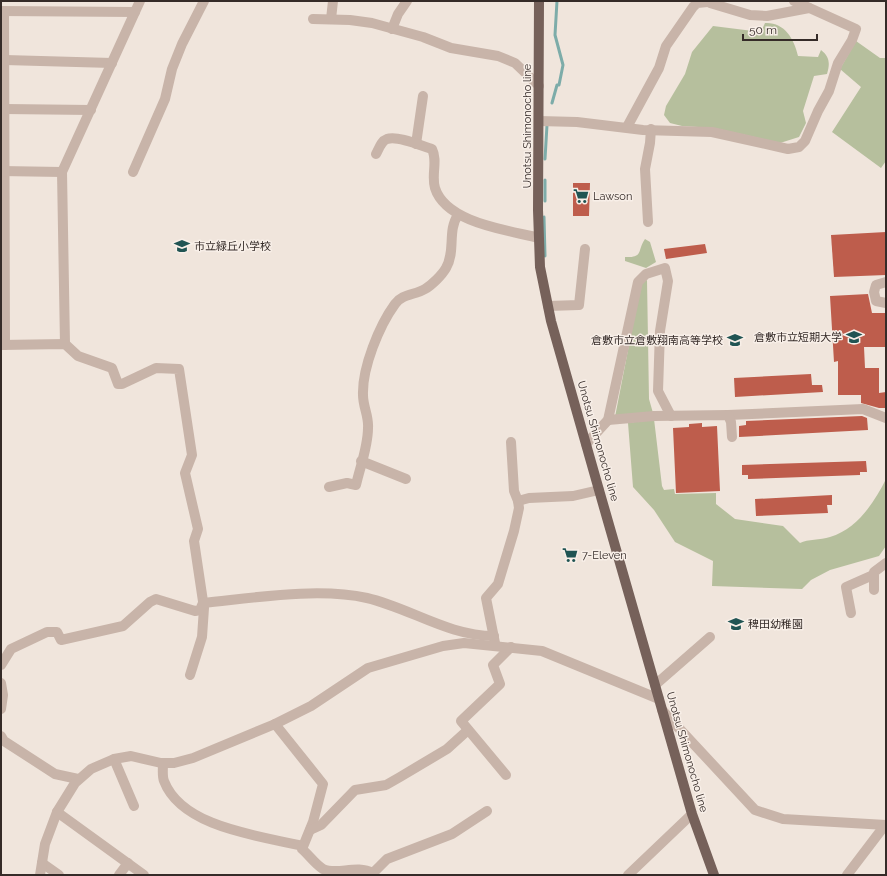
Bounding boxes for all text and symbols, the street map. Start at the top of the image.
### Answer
scale bar [743,16,817,42]
text: 50 m [749,23,777,37]
street label: Unotsu Shimonocho line [521,63,534,188]
supermarket icon: Lawson [572,187,590,205]
place label: Lawson [593,190,632,203]
school or university icon: 市立緑丘小学校 [173,237,191,255]
place label: 市立緑丘小学校 [194,240,271,253]
school or university icon: 倉敷市立短期大学 [845,328,863,346]
school or university icon: 倉敷市立倉敷翔南高等学校 [726,331,744,349]
place label: 倉敷市立短期大学 [754,331,842,344]
place label: 倉敷市立倉敷翔南高等学校 [591,334,723,347]
street label: Unotsu Shimonocho line [575,379,622,503]
supermarket icon: 7-Eleven [561,546,579,564]
place label: 7-Eleven [582,549,627,562]
school or university icon: 稗田幼稚園 [727,615,745,633]
place label: 稗田幼稚園 [748,618,803,631]
street label: Unotsu Shimonocho line [664,690,711,814]

